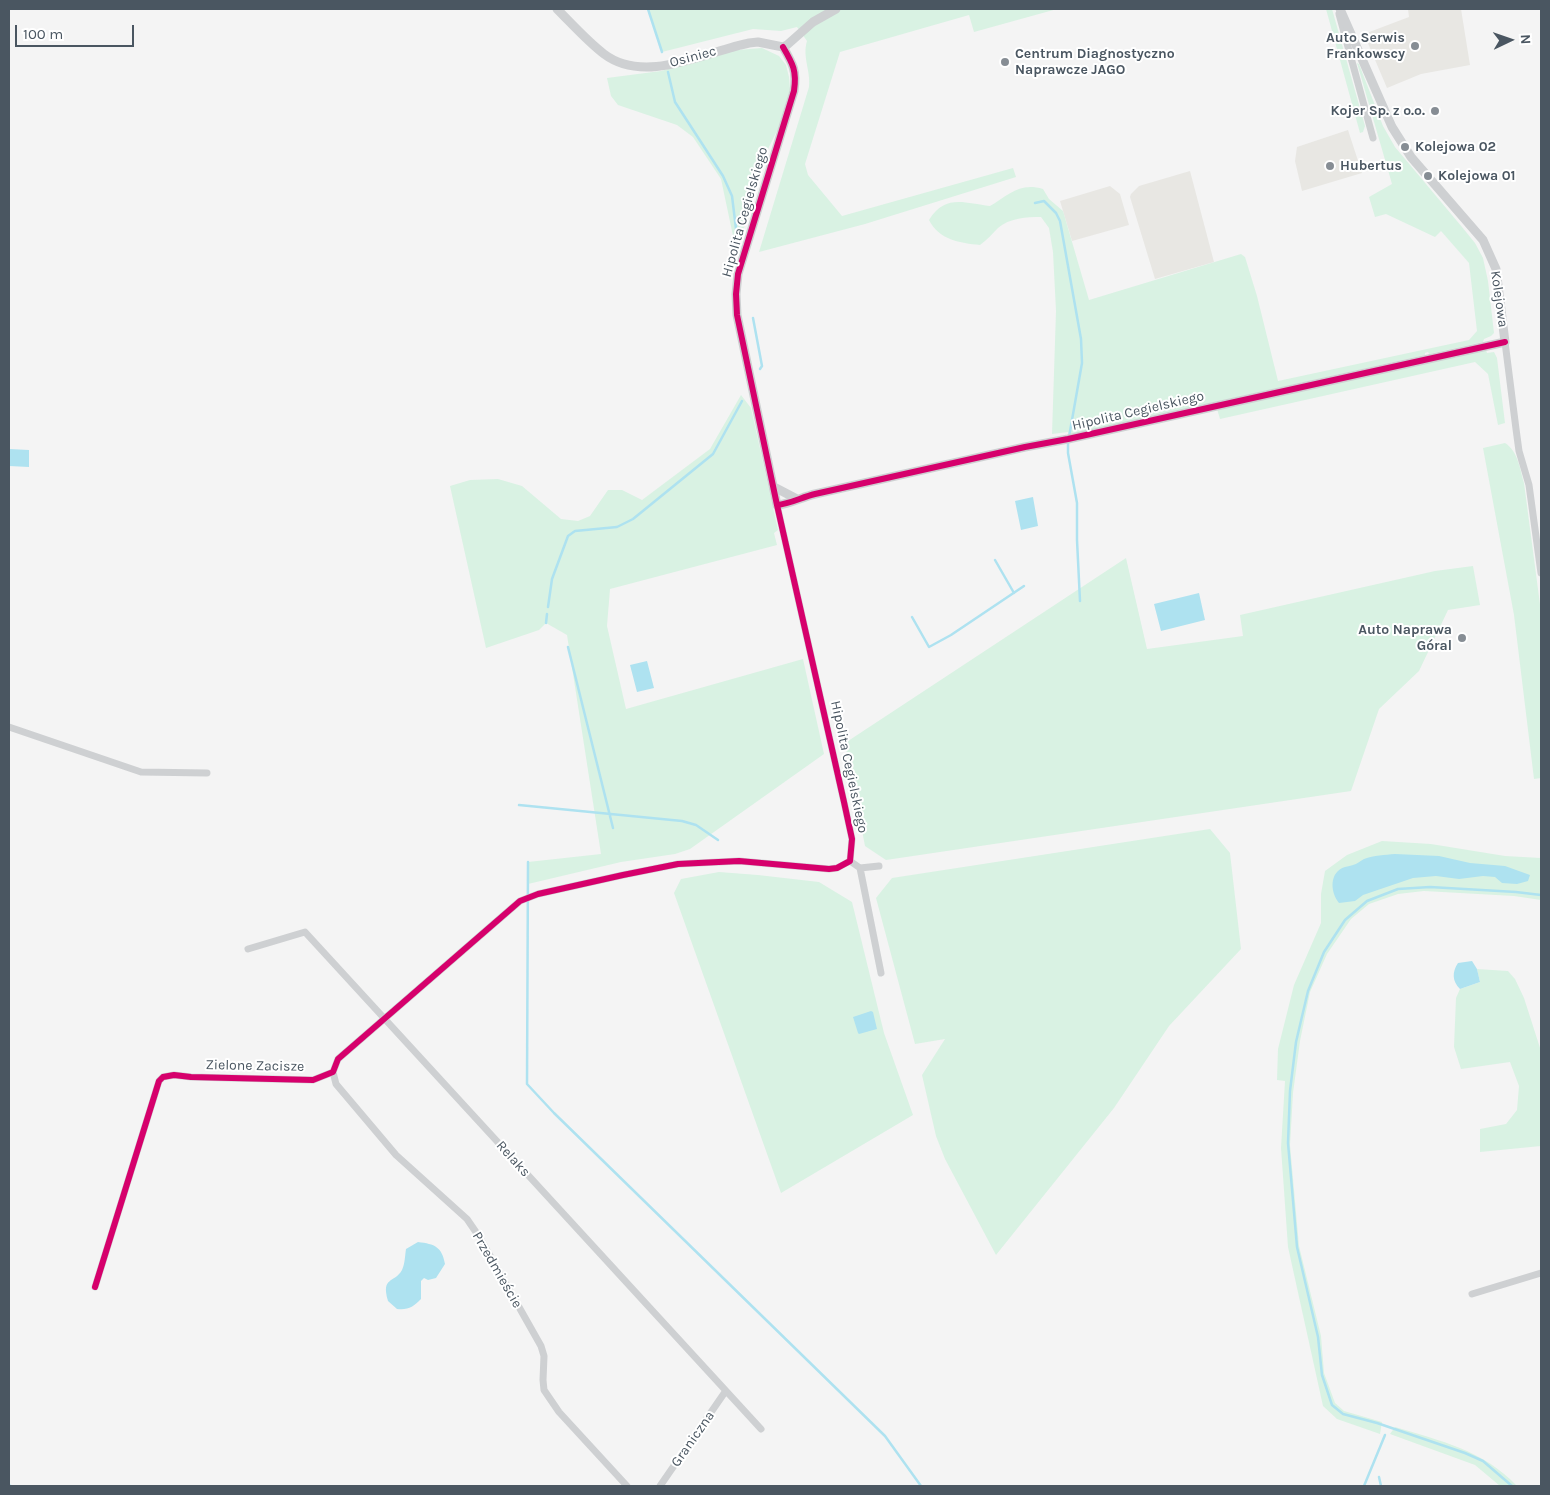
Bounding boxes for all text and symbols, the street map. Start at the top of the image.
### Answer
scale bar [18,15,136,47]
north arrow [1485,15,1535,65]
text: 100 m [23,25,63,43]
place label: Auto Serwis Frankowscy [1326,30,1405,62]
text: N [1517,34,1534,45]
marker: Auto Serwis Frankowscy [1409,40,1421,52]
street label: Osiniec [668,43,718,71]
place label: Centrum Diagnostyczno Naprawcze JAGO [1015,46,1175,78]
marker: Centrum Diagnostyczno Naprawcze JAGO [999,56,1011,68]
place label: Kojer Sp. z o.o. [1330,103,1425,119]
marker: Kojer Sp. z o.o. [1429,105,1441,117]
place label: Kolejowa 02 [1415,139,1496,155]
marker: Kolejowa 02 [1399,141,1411,153]
street label: Hipolita Cegielskiego [718,145,772,279]
place label: Hubertus [1340,158,1402,174]
marker: Hubertus [1324,160,1336,172]
place label: Kolejowa 01 [1438,168,1516,184]
marker: Kolejowa 01 [1422,170,1434,182]
street label: Kolejowa [1487,270,1511,328]
street label: Hipolita Cegielskiego [1070,388,1206,434]
place label: Auto Naprawa Góral [1358,622,1452,654]
marker: Auto Naprawa Góral [1456,632,1468,644]
street label: Hipolita Cegielskiego [827,699,871,835]
street label: Zielone Zacisze [205,1057,305,1075]
street label: Relaks [492,1138,534,1180]
street label: Przedmieście [468,1229,526,1311]
street label: Graniczna [668,1408,718,1470]

